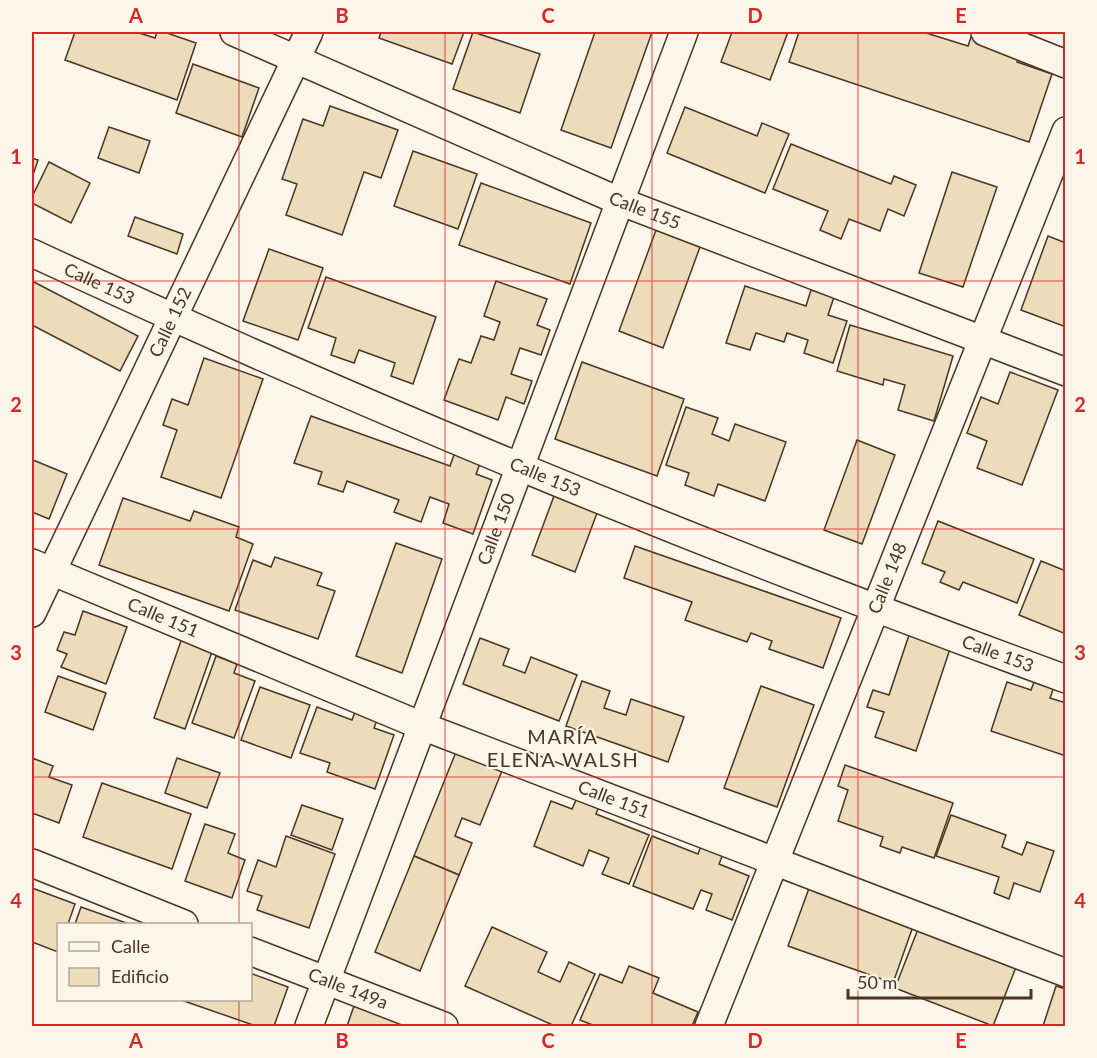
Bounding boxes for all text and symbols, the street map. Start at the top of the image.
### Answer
text: A [128,3,143,27]
text: B [335,3,349,27]
text: C [541,3,555,27]
text: D [747,3,763,27]
text: E [955,3,967,27]
text: 1 [10,144,22,168]
text: 1 [1074,144,1086,168]
street label: Calle 155 [606,186,684,234]
street label: Calle 153 [61,257,138,309]
street label: Calle 152 [144,283,196,360]
text: 2 [10,392,22,416]
text: 2 [1074,392,1086,416]
street label: Calle 153 [507,452,584,501]
street label: Calle 150 [472,490,519,568]
street label: Calle 148 [863,539,911,617]
street label: Calle 151 [125,592,202,641]
street label: Calle 153 [959,630,1037,676]
text: 3 [10,640,22,664]
text: 3 [1074,640,1086,664]
district label: MARÍA ELENA WALSH [487,724,639,771]
street label: Calle 151 [575,775,653,822]
text: 4 [10,888,22,912]
text: 4 [1074,888,1086,912]
legend [57,923,252,1001]
text: Calle [111,935,150,957]
scale bar [848,962,1031,1000]
street label: Calle 149a [305,963,391,1013]
text: Edificio [111,965,169,987]
text: 50 m [857,971,897,993]
text: A [128,1028,143,1052]
text: B [335,1028,349,1052]
text: C [541,1028,555,1052]
text: D [747,1028,763,1052]
text: E [955,1028,967,1052]

